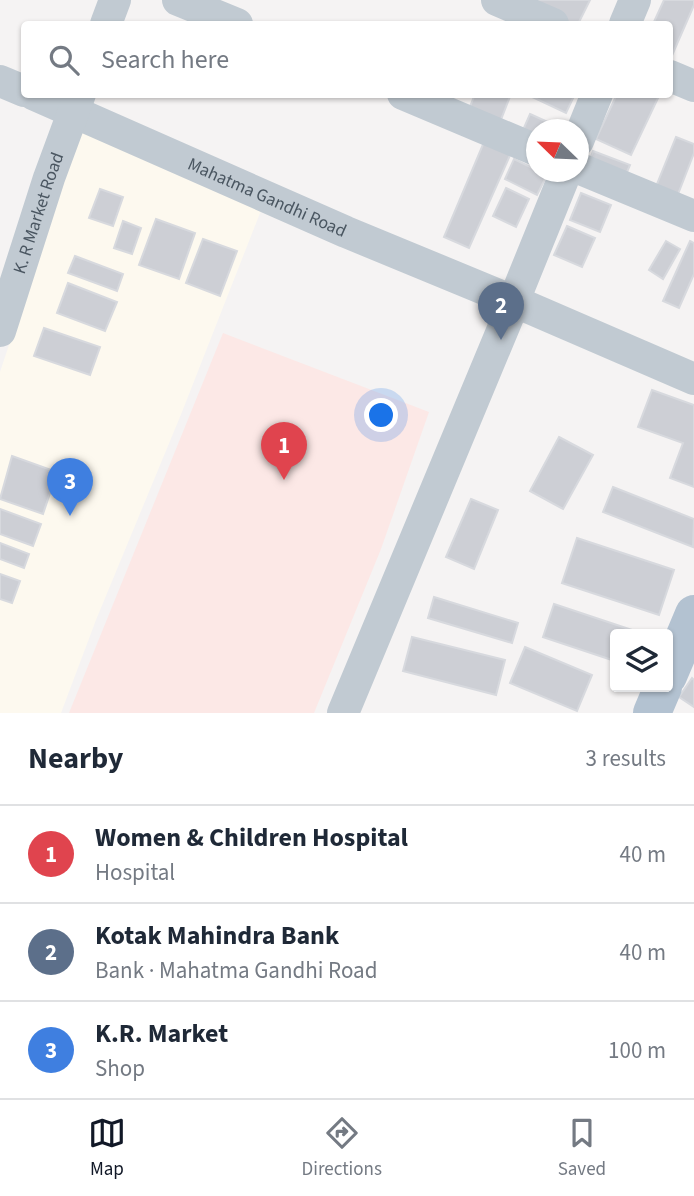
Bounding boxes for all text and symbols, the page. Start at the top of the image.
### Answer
search box [21,21,673,98]
icon: search [45,41,83,79]
text: Search here [101,41,229,78]
north arrow [526,119,589,182]
street label: K. R Market Road [7,149,70,277]
street label: Mahatma Gandhi Road [184,152,350,244]
pin: 2 [478,282,524,340]
your location [364,398,398,432]
pin: 1 [261,422,307,480]
pin: 3 [47,458,93,516]
map controls [610,629,673,692]
button: layers [610,629,673,692]
text: Nearby [28,737,123,780]
text: 3 results [586,742,666,775]
text: Women & Children Hospital [95,819,408,856]
text: 1 [45,838,57,871]
text: 40 m [619,838,666,871]
text: Hospital [95,856,175,889]
text: Kotak Mahindra Bank [95,917,339,954]
text: 2 [45,936,57,969]
text: 40 m [619,936,666,969]
text: Bank · Mahatma Gandhi Road [95,954,377,987]
text: K.R. Market [95,1015,228,1052]
text: 3 [45,1034,57,1067]
text: 100 m [608,1034,666,1067]
text: Shop [95,1052,145,1085]
tab: Map [88,1114,126,1183]
tab: Directions [302,1114,382,1183]
tab: Saved [558,1114,606,1183]

